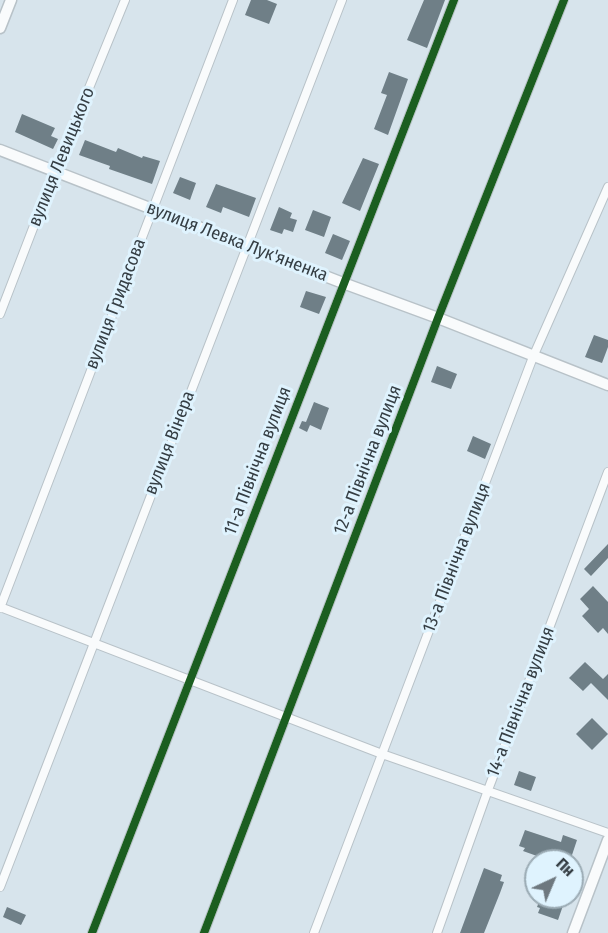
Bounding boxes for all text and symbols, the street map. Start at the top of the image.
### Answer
street label: вулиця Левицького [24,84,100,230]
street label: вулиця Левка Лук'яненка [143,197,331,287]
street label: вулиця Гридасова [81,236,151,372]
street label: 12-а Північна вулиця [330,382,406,538]
street label: 11-а Північна вулиця [220,384,296,538]
street label: вулиця Вінера [140,388,200,498]
street label: 13-а Північна вулиця [418,480,496,636]
street label: 14-а Північна вулиця [482,624,560,780]
north arrow [524,849,584,909]
text: Пн [552,854,579,880]

